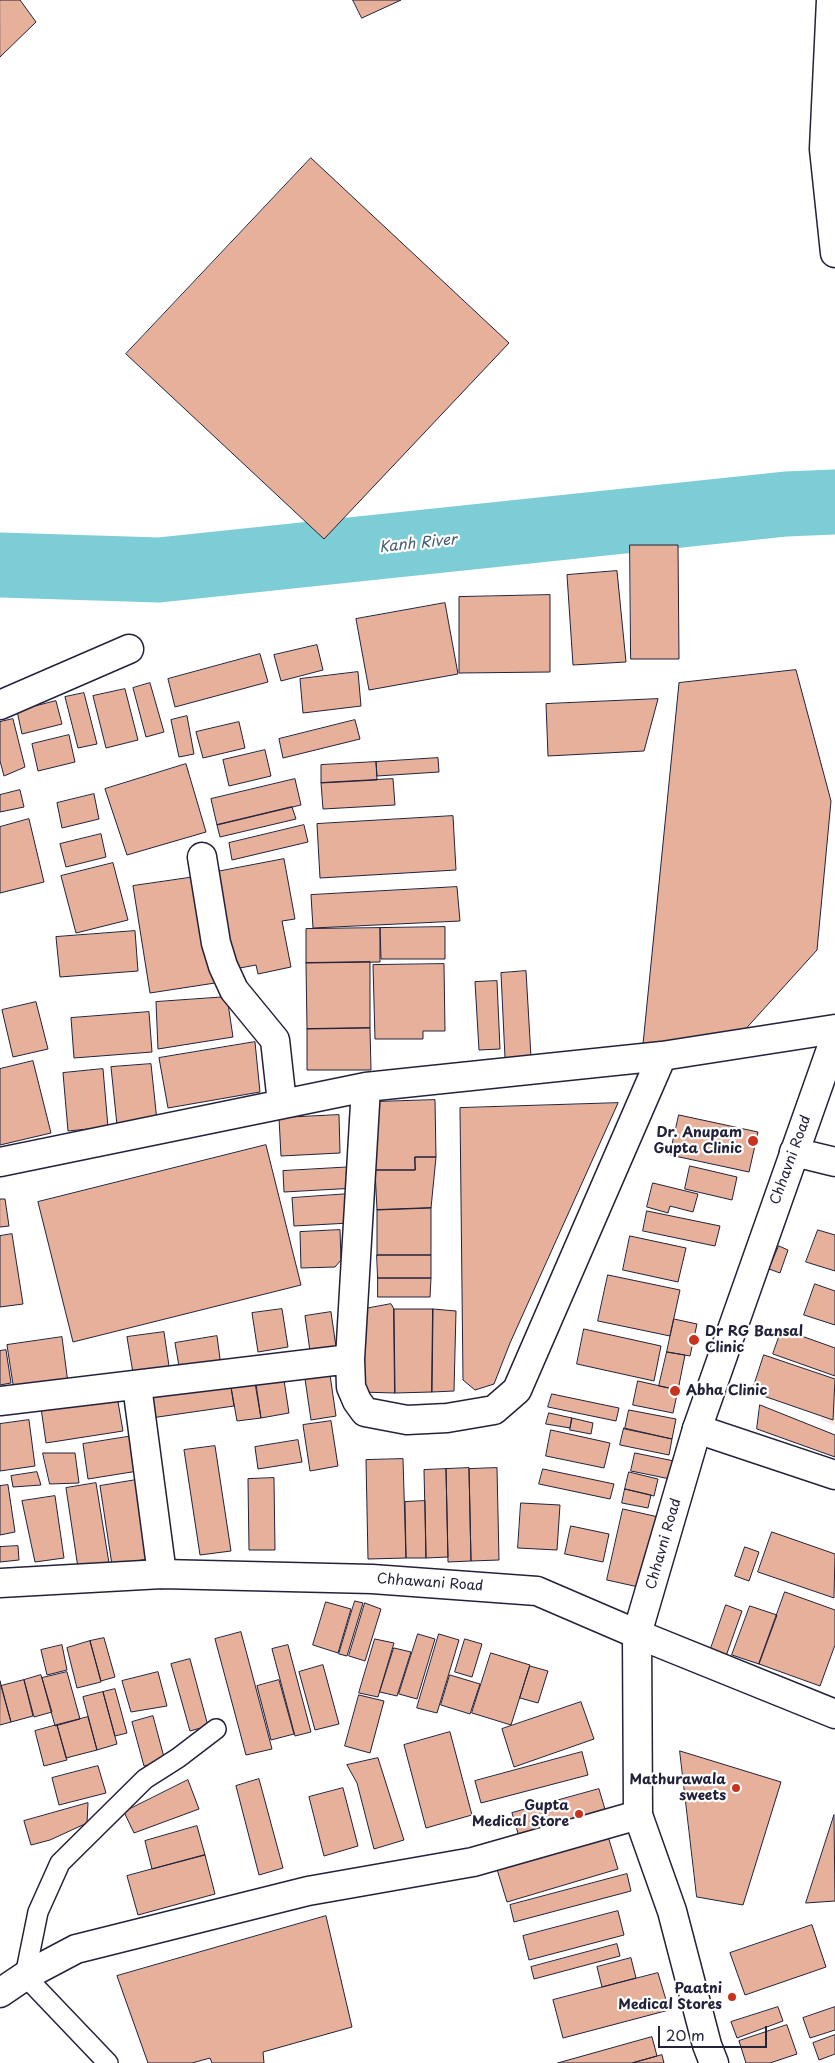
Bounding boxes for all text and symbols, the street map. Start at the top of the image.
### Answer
water label: Kanh River [378,531,458,557]
street label: Chhavni Road [767,1113,815,1207]
place label: Dr. Anupam Gupta Clinic [654,1125,742,1158]
marker: Dr. Anupam Gupta Clinic [746,1134,760,1148]
place label: Dr RG Bansal Clinic [705,1324,803,1356]
marker: Dr RG Bansal Clinic [687,1333,701,1347]
place label: Abha Clinic [686,1383,767,1399]
marker: Abha Clinic [668,1384,682,1398]
street label: Chhavni Road [643,1497,685,1591]
street label: Chhawani Road [376,1571,484,1595]
place label: Mathurawala sweets [629,1772,726,1804]
marker: Mathurawala sweets [730,1782,742,1794]
place label: Gupta Medical Store [472,1798,569,1830]
marker: Gupta Medical Store [573,1808,585,1820]
place label: Paatni Medical Stores [618,1981,722,2014]
marker: Paatni Medical Stores [726,1991,738,2003]
scale bar [660,2016,769,2048]
text: 20 m [666,2023,705,2046]

